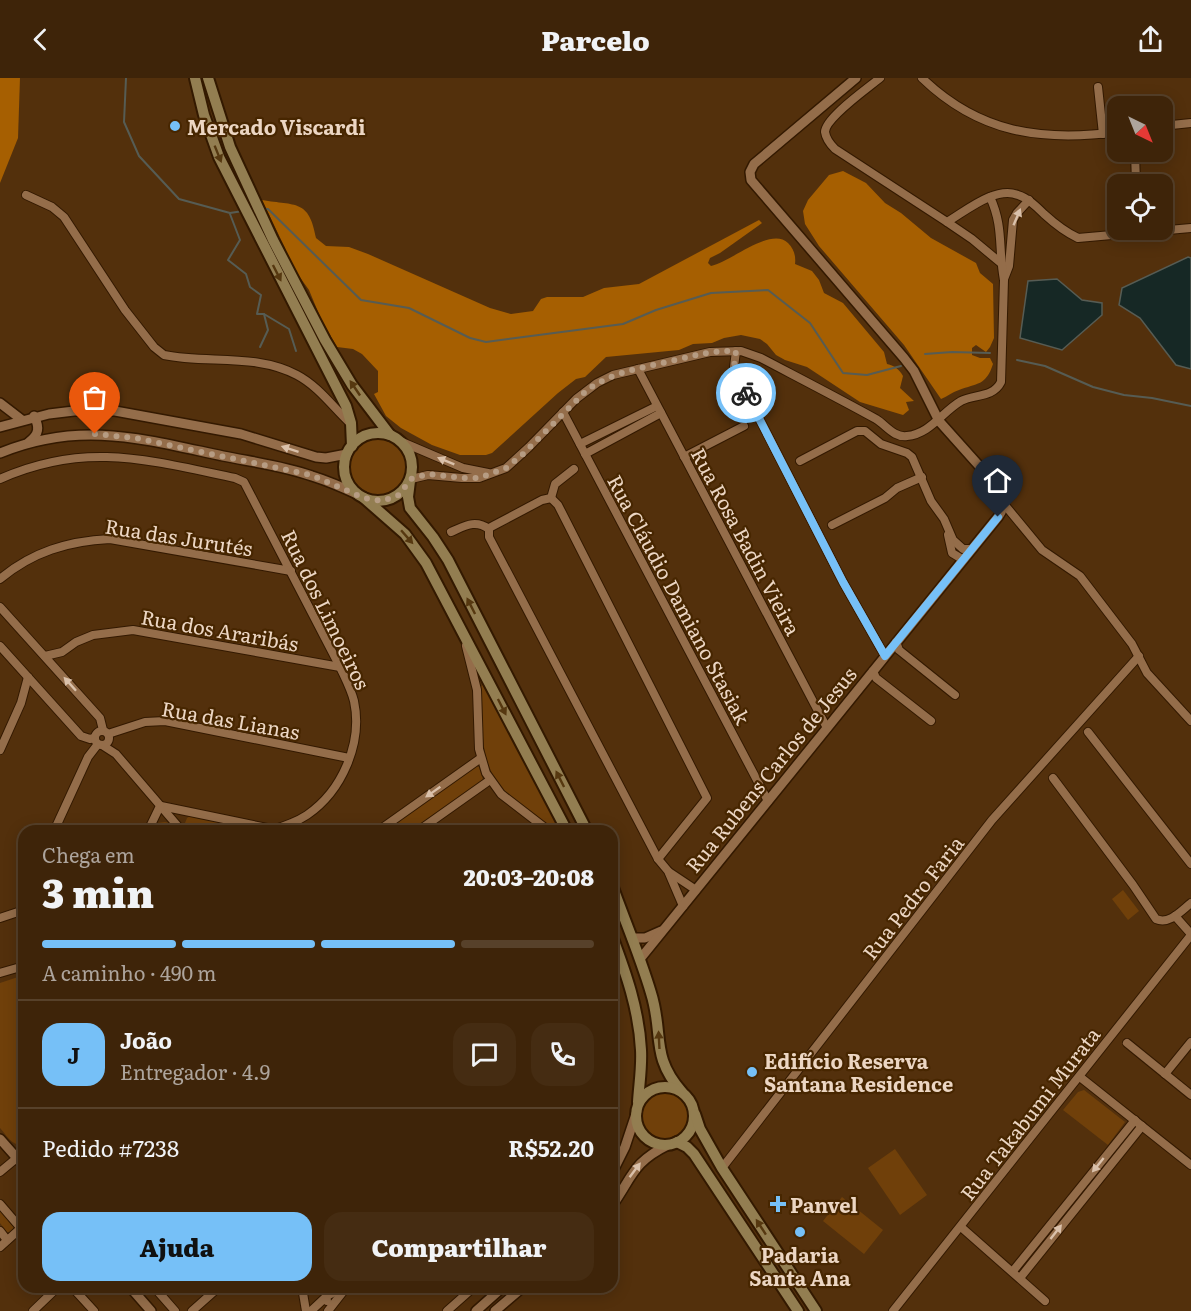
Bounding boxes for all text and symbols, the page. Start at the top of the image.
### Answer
text: Parcelo [541,19,650,59]
icon: back [24,23,57,56]
icon: share [1134,23,1167,56]
north arrow [1107,96,1173,162]
map controls [1107,96,1173,240]
place label: Mercado Viscardi [187,111,366,141]
marker: Mercado Viscardi [168,119,182,133]
one-way arrow [214,145,223,163]
button: locate [1107,174,1173,240]
one-way arrow [1012,208,1022,226]
one-way arrow [272,264,281,281]
courier [716,363,776,423]
pin [69,372,120,434]
icon: bike [730,377,763,410]
icon: bag [78,381,111,414]
one-way arrow [349,381,361,397]
street label: Rua Rosa Badin Vieira [685,442,809,640]
one-way arrow [281,444,299,453]
pin [972,455,1023,517]
one-way arrow [437,456,455,466]
icon: home [981,464,1014,497]
street label: Rua Cláudio Damiano Stasiak [601,469,759,730]
street label: Rua das Jurutés [103,510,255,562]
street label: Rua dos Limoeiros [275,524,379,694]
one-way arrow [400,529,413,544]
one-way arrow [466,597,476,614]
street label: Rua dos Araribás [139,600,301,658]
street label: Rua Rubens Carlos de Jesus [677,660,863,878]
one-way arrow [64,677,77,692]
street label: Rua das Lianas [160,692,302,746]
one-way arrow [497,699,507,716]
one-way arrow [556,770,566,788]
one-way arrow [425,786,441,798]
street label: Rua Pedro Faria [854,829,970,965]
text: Chega em [42,839,135,869]
text: 20:03–20:08 [463,860,594,893]
text: 3 min [42,862,154,920]
text: A caminho · 490 m [42,957,217,987]
street label: Rua Takabumi Murata [952,1020,1106,1206]
text: João [120,1023,172,1056]
button: chat [453,1023,516,1086]
button: phone [531,1023,594,1086]
one-way arrow [654,1030,663,1049]
text: J [67,1038,80,1071]
place label: Edifício Reserva Santana Residence [764,1045,953,1098]
text: Entregador · 4.9 [120,1056,270,1086]
marker: Edifício Reserva Santana Residence [745,1065,759,1079]
text: Pedido #7238 [42,1131,179,1164]
text: R$52.20 [508,1131,594,1164]
one-way arrow [1092,1158,1105,1173]
one-way arrow [628,1162,640,1177]
place label: Panvel [790,1189,858,1219]
marker: Panvel [771,1197,785,1211]
button: Ajuda [42,1212,312,1281]
button: Compartilhar [324,1212,594,1281]
one-way arrow [756,1219,767,1235]
one-way arrow [1050,1224,1063,1240]
marker: Padaria Santa Ana [793,1225,807,1239]
place label: Padaria Santa Ana [749,1239,851,1292]

